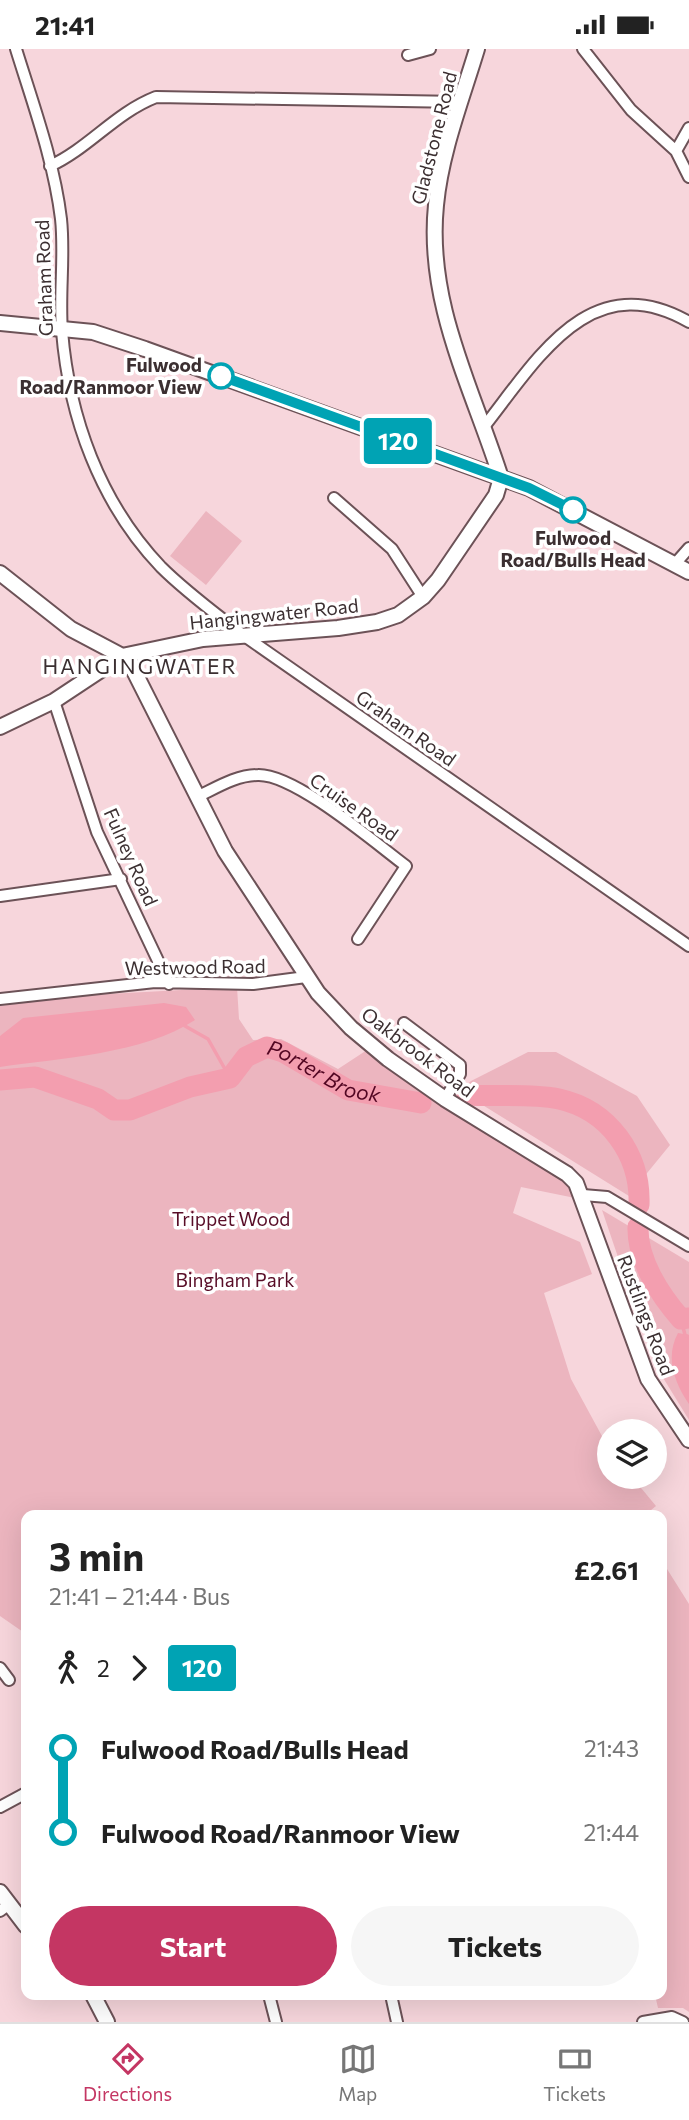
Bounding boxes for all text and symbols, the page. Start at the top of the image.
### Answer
text: 21:41 [35,9,95,40]
street label: Gladstone Road [406,69,461,207]
street label: Graham Road [30,219,57,337]
place label: Fulwood Road/Ranmoor View [19,353,202,398]
marker: Fulwood Road/Ranmoor View [208,363,234,389]
line badge: 120 [358,418,438,464]
text: 120 [378,426,418,455]
marker: Fulwood Road/Bulls Head [560,497,586,523]
place label: Fulwood Road/Bulls Head [500,526,646,571]
street label: Hangingwater Road [188,593,360,634]
district label: HANGINGWATER [42,653,238,678]
street label: Graham Road [352,685,461,770]
street label: Cruise Road [306,768,403,845]
street label: Fulney Road [100,804,163,909]
street label: Westwood Road [124,954,266,979]
street label: Oakbrook Road [357,1002,479,1101]
water label: Porter Brook [265,1034,383,1107]
park label: Trippet Wood [172,1207,290,1230]
street label: Rustlings Road [613,1251,680,1378]
park label: Bingham Park [175,1268,295,1291]
map controls [597,1419,667,1489]
button: layers [597,1419,667,1489]
text: 3 min [49,1532,144,1579]
text: £2.61 [574,1554,639,1585]
text: 21:41 – 21:44 · Bus [49,1582,230,1610]
icon: walk [49,1649,87,1687]
icon: forward [120,1649,158,1687]
text: 120 [182,1653,222,1682]
text: 2 [97,1654,110,1682]
text: Fulwood Road/Bulls Head [101,1733,409,1764]
text: 21:43 [584,1734,639,1762]
text: Fulwood Road/Ranmoor View [101,1817,460,1848]
text: 21:44 [583,1818,639,1846]
button: Start [49,1906,337,1986]
button: Tickets [351,1906,639,1986]
tab: Directions [83,2040,172,2105]
tab: Map [338,2040,377,2105]
tab: Tickets [543,2040,606,2105]

